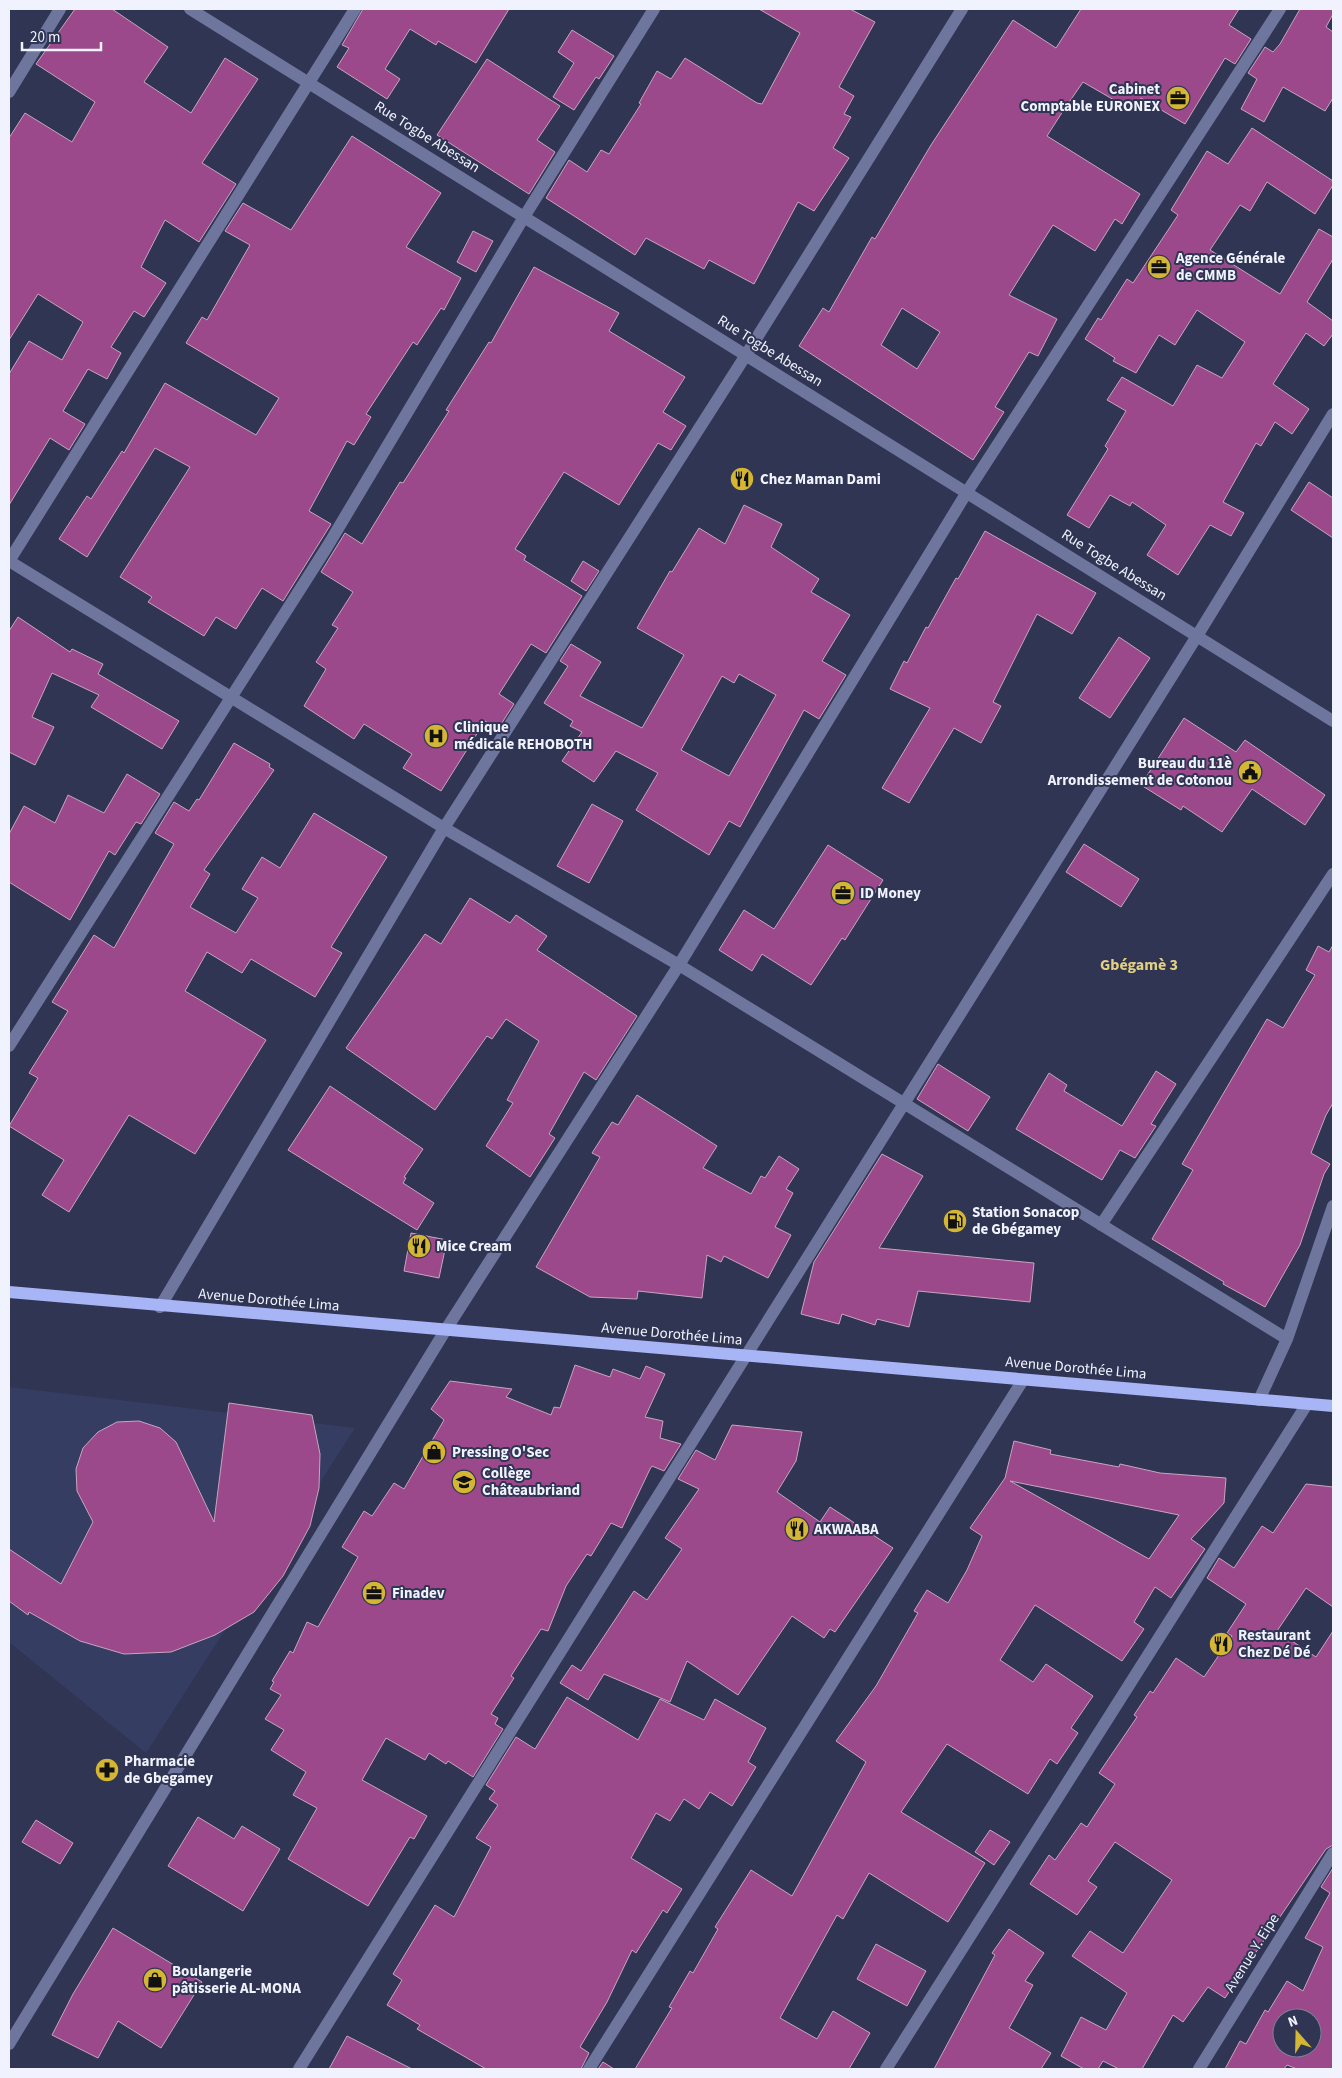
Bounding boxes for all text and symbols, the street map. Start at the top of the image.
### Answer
scale bar [22,20,101,52]
text: 20 m [30,27,60,48]
place label: Cabinet Comptable EURONEX [1021,79,1160,117]
office icon: Cabinet Comptable EURONEX [1165,85,1191,111]
street label: Rue Togbe Abessan [370,96,484,178]
place label: Agence Générale de CMMB [1175,248,1285,286]
office icon: Agence Générale de CMMB [1146,254,1172,280]
street label: Rue Togbe Abessan [713,310,827,392]
restaurant icon: Chez Maman Dami [729,466,755,492]
place label: Chez Maman Dami [760,469,881,490]
street label: Rue Togbe Abessan [1057,524,1171,606]
place label: Clinique médicale REHOBOTH [454,717,592,755]
hospital icon: Clinique médicale REHOBOTH [423,723,449,749]
place label: Bureau du 11è Arrondissement de Cotonou [1047,753,1232,791]
public building icon: Bureau du 11è Arrondissement de Cotonou [1237,759,1263,785]
office icon: ID Money [830,880,856,906]
place label: ID Money [860,883,921,904]
district label: Gbégamè 3 [1100,954,1178,976]
place label: Station Sonacop de Gbégamey [972,1202,1080,1240]
fuel station icon: Station Sonacop de Gbégamey [942,1208,968,1234]
restaurant icon: Mice Cream [406,1233,432,1259]
place label: Mice Cream [436,1236,512,1257]
street label: Avenue Dorothée Lima [198,1283,340,1317]
street label: Avenue Dorothée Lima [601,1317,743,1351]
street label: Avenue Dorothée Lima [1005,1351,1147,1385]
shop icon: Pressing O'Sec [421,1439,447,1465]
place label: Pressing O'Sec [452,1442,549,1463]
place label: Collège Châteaubriand [482,1463,580,1501]
school or university icon: Collège Châteaubriand [451,1469,477,1495]
restaurant icon: AKWAABA [784,1516,810,1542]
place label: AKWAABA [813,1519,879,1540]
office icon: Finadev [361,1580,387,1606]
place label: Finadev [392,1583,445,1604]
place label: Restaurant Chez Dé Dé [1238,1625,1311,1663]
restaurant icon: Restaurant Chez Dé Dé [1208,1631,1234,1657]
place label: Pharmacie de Gbegamey [124,1751,213,1789]
pharmacy icon: Pharmacie de Gbegamey [94,1757,120,1783]
street label: Avenue Y. Eipe [1219,1910,1285,1996]
place label: Boulangerie pâtisserie AL-MONA [172,1961,301,1999]
shop icon: Boulangerie pâtisserie AL-MONA [142,1967,168,1993]
north arrow [1272,2008,1322,2058]
text: N [1285,2011,1301,2033]

